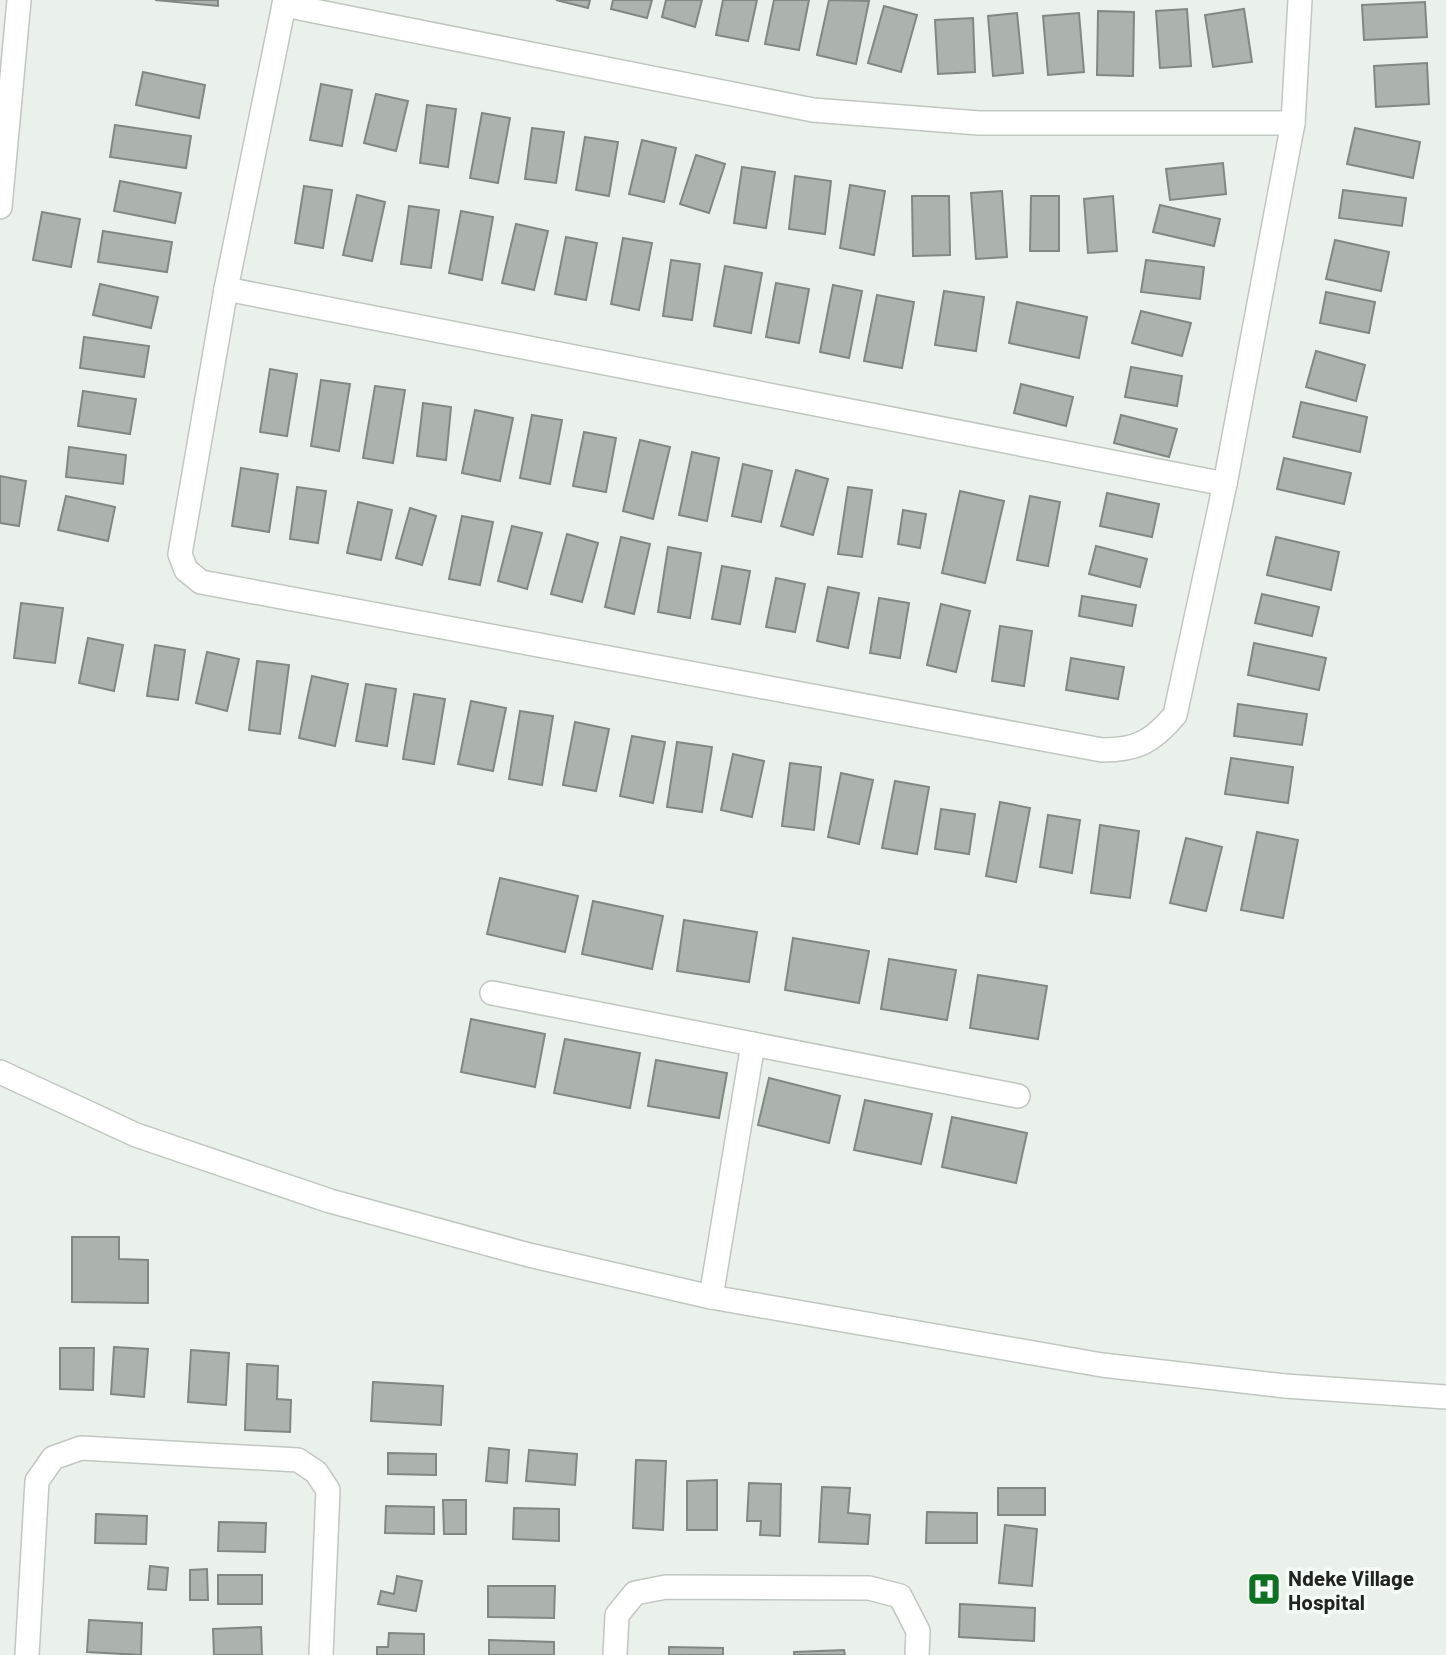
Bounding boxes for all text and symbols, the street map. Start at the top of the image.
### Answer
place label: Ndeke Village Hospital [1288,1565,1414,1614]
hospital icon: Ndeke Village Hospital [1245,1570,1283,1608]

